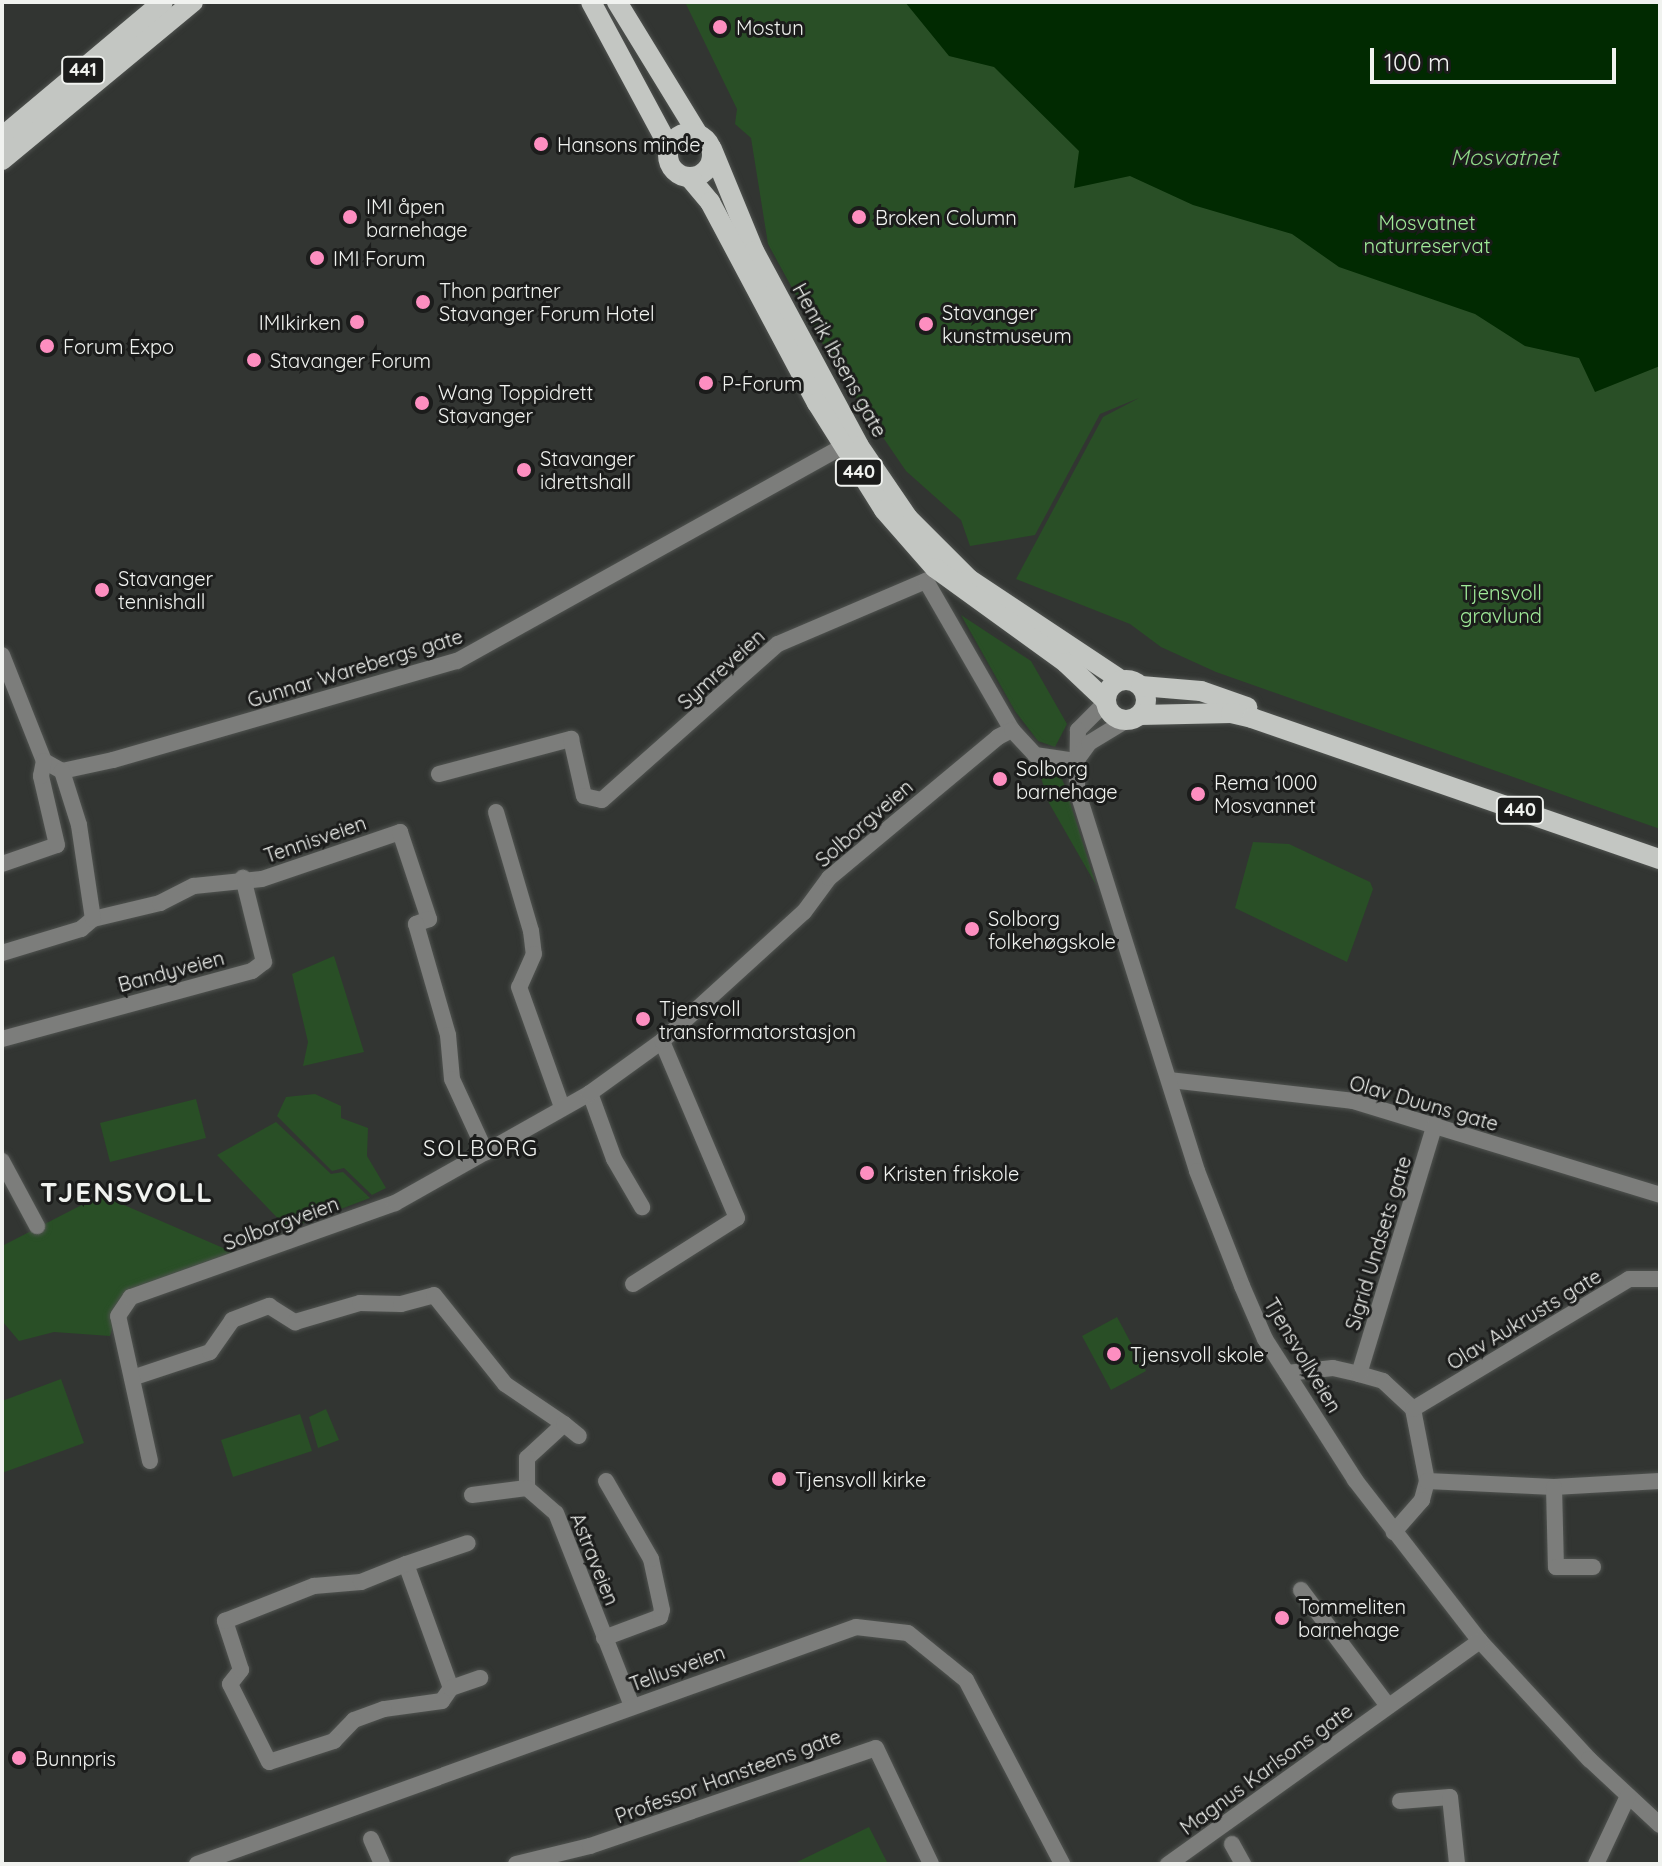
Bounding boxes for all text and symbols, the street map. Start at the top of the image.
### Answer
place label: Mostun [736,15,804,39]
marker: Mostun [711,18,729,36]
scale bar [1374,32,1620,82]
text: 100 m [1384,47,1450,77]
road number: 441 [61,56,105,84]
place label: Hansons minde [557,132,700,156]
marker: Hansons minde [532,135,550,153]
water label: Mosvatnet [1451,145,1557,171]
place label: IMI åpen barnehage [366,194,468,241]
place label: Broken Column [875,205,1017,229]
marker: IMI åpen barnehage [341,208,359,226]
marker: Broken Column [850,208,868,226]
park label: Mosvatnet naturreservat [1364,210,1490,257]
place label: IMI Forum [333,246,425,270]
marker: IMI Forum [308,249,326,267]
place label: Thon partner Stavanger Forum Hotel [439,278,655,325]
street label: Henrik Ibsens gate [788,279,892,441]
marker: Thon partner Stavanger Forum Hotel [414,293,432,311]
place label: Stavanger kunstmuseum [942,300,1072,347]
place label: IMIkirken [259,310,341,334]
marker: IMIkirken [348,313,366,331]
marker: Stavanger kunstmuseum [917,315,935,333]
place label: Forum Expo [63,334,174,358]
marker: Forum Expo [38,337,56,355]
place label: Stavanger Forum [270,348,431,372]
marker: Stavanger Forum [245,351,263,369]
place label: P-Forum [722,371,802,395]
marker: P-Forum [697,374,715,392]
place label: Wang Toppidrett Stavanger [438,380,593,427]
marker: Wang Toppidrett Stavanger [413,394,431,412]
place label: Stavanger idrettshall [540,446,635,493]
road number: 440 [833,458,885,486]
marker: Stavanger idrettshall [515,461,533,479]
place label: Stavanger tennishall [118,566,213,613]
marker: Stavanger tennishall [93,581,111,599]
park label: Tjensvoll gravlund [1460,581,1542,628]
street label: Gunnar Warebergs gate [244,624,466,712]
street label: Symreveien [673,624,769,714]
place label: Solborg barnehage [1016,756,1118,803]
marker: Solborg barnehage [991,770,1009,788]
place label: Rema 1000 Mosvannet [1214,770,1318,817]
street label: Solborgveien [810,774,918,872]
marker: Rema 1000 Mosvannet [1189,785,1207,803]
road number: 440 [1494,796,1546,824]
street label: Tennisveien [261,810,369,868]
place label: Solborg folkehøgskole [988,906,1116,953]
marker: Solborg folkehøgskole [963,920,981,938]
street label: Bandyveien [115,945,227,997]
place label: Tjensvoll transformatorstasjon [659,996,856,1043]
marker: Tjensvoll transformatorstasjon [634,1010,652,1028]
street label: Olav Duuns gate [1347,1070,1501,1136]
district label: SOLBORG [423,1136,539,1162]
street label: Sigrid Undsets gate [1340,1153,1416,1333]
place label: Kristen friskole [883,1161,1019,1185]
marker: Kristen friskole [858,1164,876,1182]
district label: TJENSVOLL [40,1175,214,1209]
street label: Solborgveien [220,1191,342,1255]
street label: Olav Aukrusts gate [1443,1263,1605,1375]
street label: Tjensvollveien [1259,1293,1347,1417]
place label: Tjensvoll skole [1130,1342,1264,1366]
marker: Tjensvoll skole [1105,1345,1123,1363]
place label: Tjensvoll kirke [795,1467,926,1491]
marker: Tjensvoll kirke [770,1470,788,1488]
street label: Astraveien [566,1509,624,1609]
place label: Tommeliten barnehage [1298,1594,1406,1641]
marker: Tommeliten barnehage [1273,1609,1291,1627]
street label: Tellusveien [626,1640,728,1696]
street label: Magnus Karlsons gate [1175,1698,1357,1840]
street label: Professor Hansteens gate [612,1724,844,1828]
place label: Bunnpris [35,1746,116,1770]
marker: Bunnpris [10,1749,28,1767]

